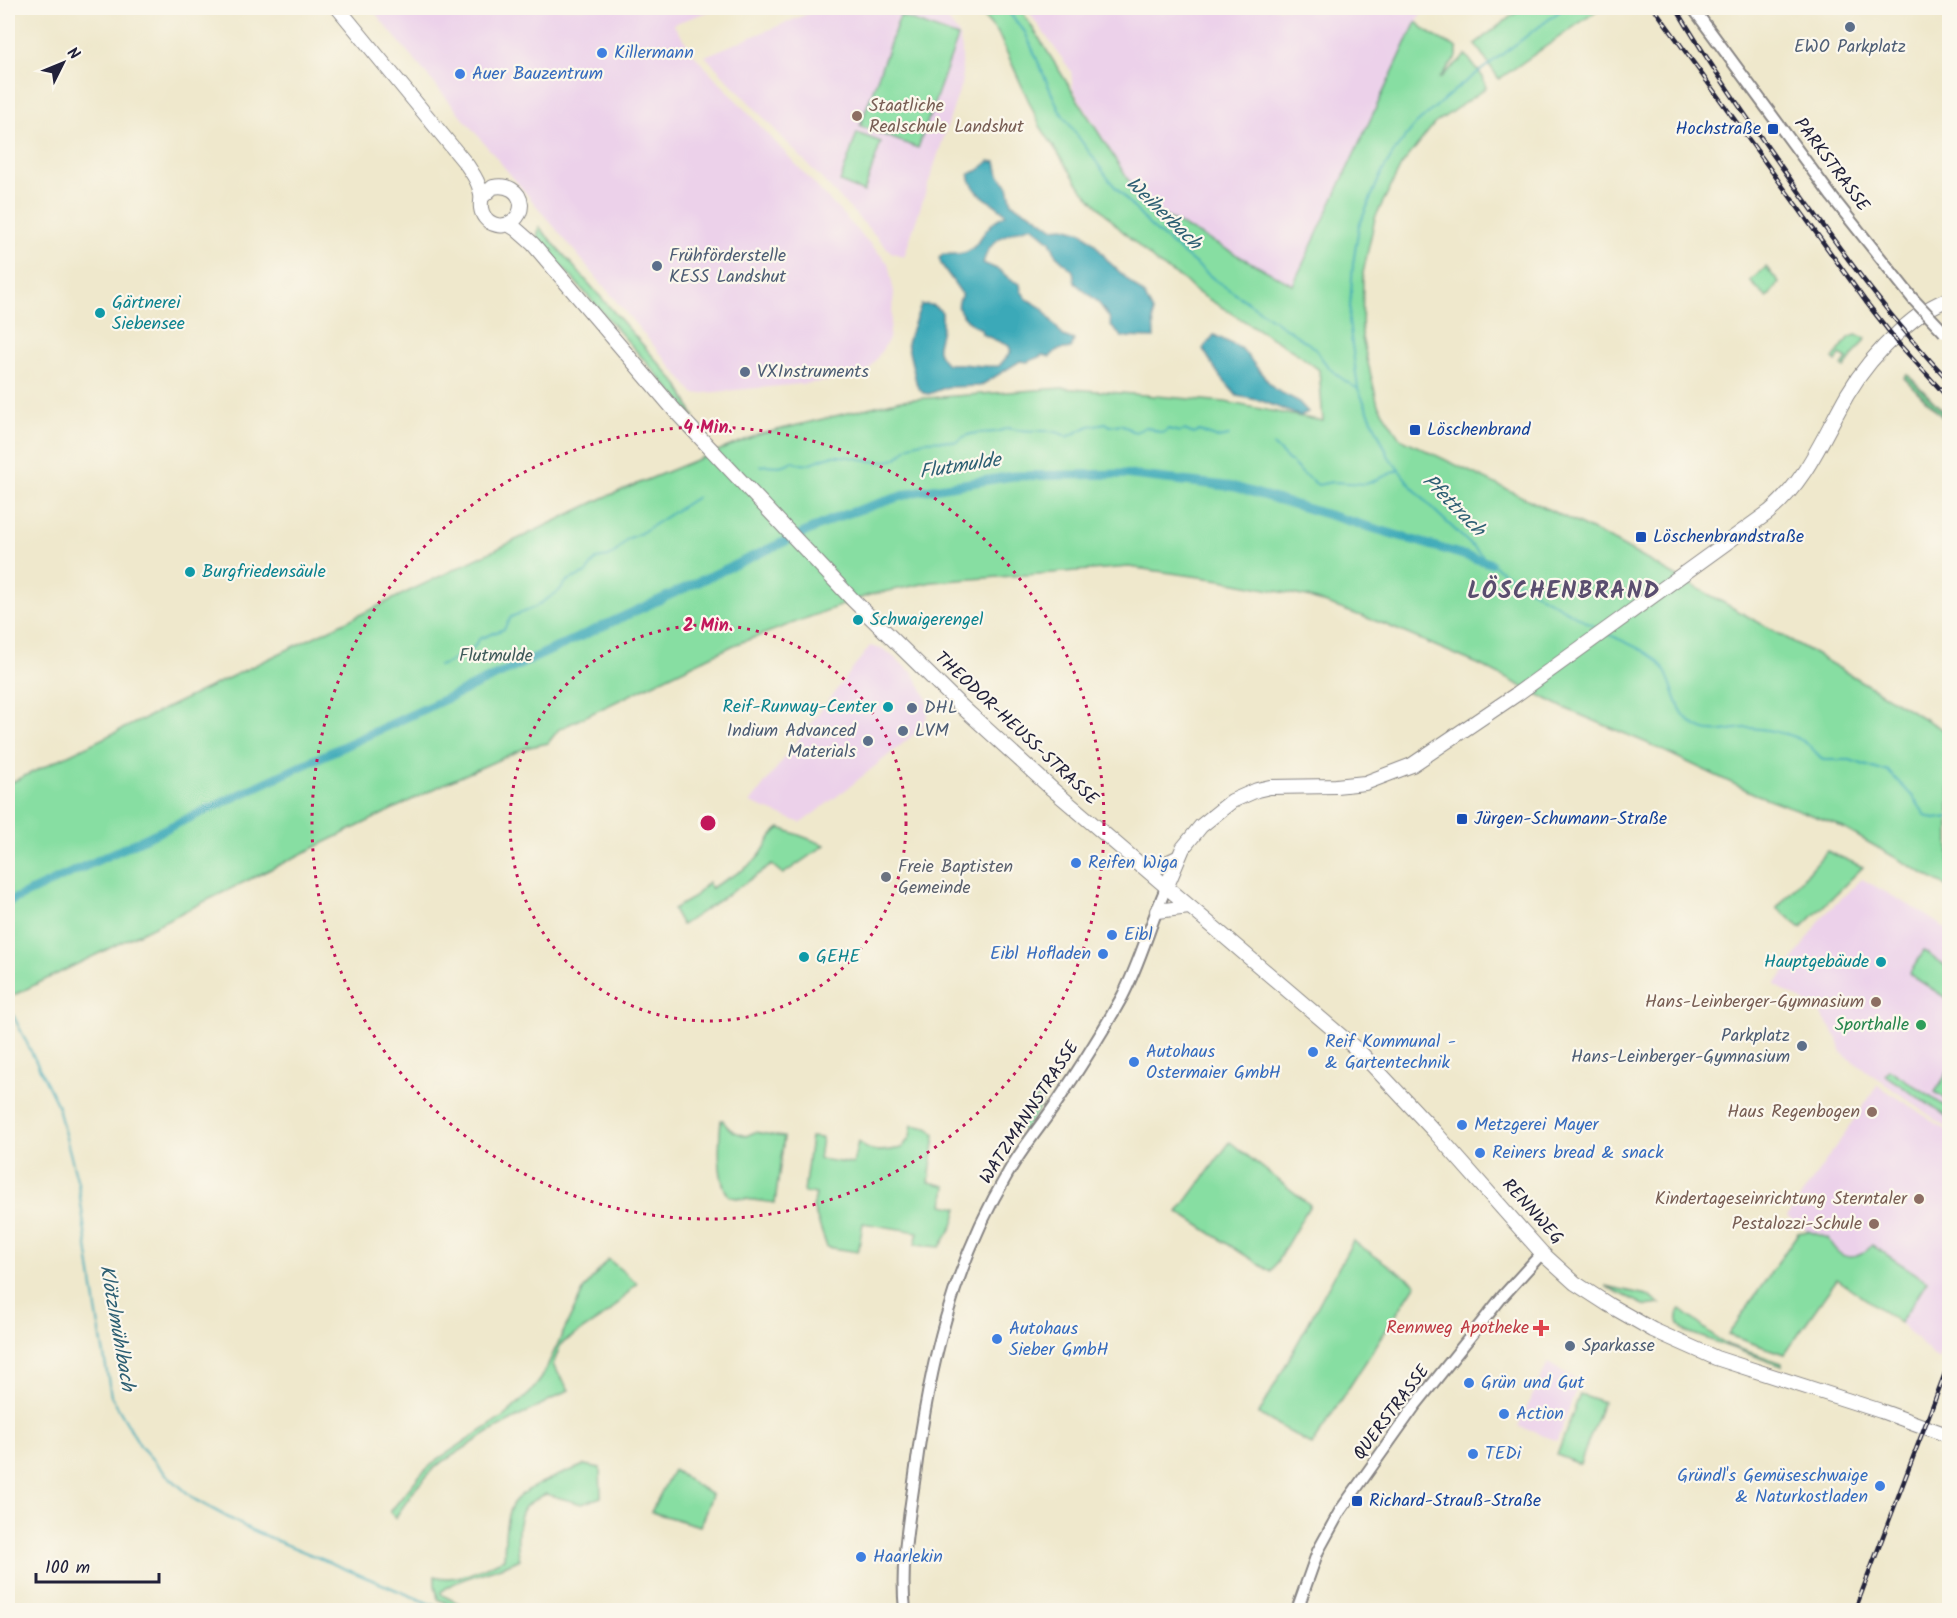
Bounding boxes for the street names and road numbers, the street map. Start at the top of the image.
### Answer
street label: PARKSTRASSE [1786,111,1877,219]
street label: THEODOR-HEUSS-STRASSE [927,645,1105,813]
street label: WATZMANNSTRASSE [973,1035,1088,1190]
street label: RENNWEG [1494,1172,1570,1252]
street label: QUERSTRASSE [1346,1359,1438,1467]

